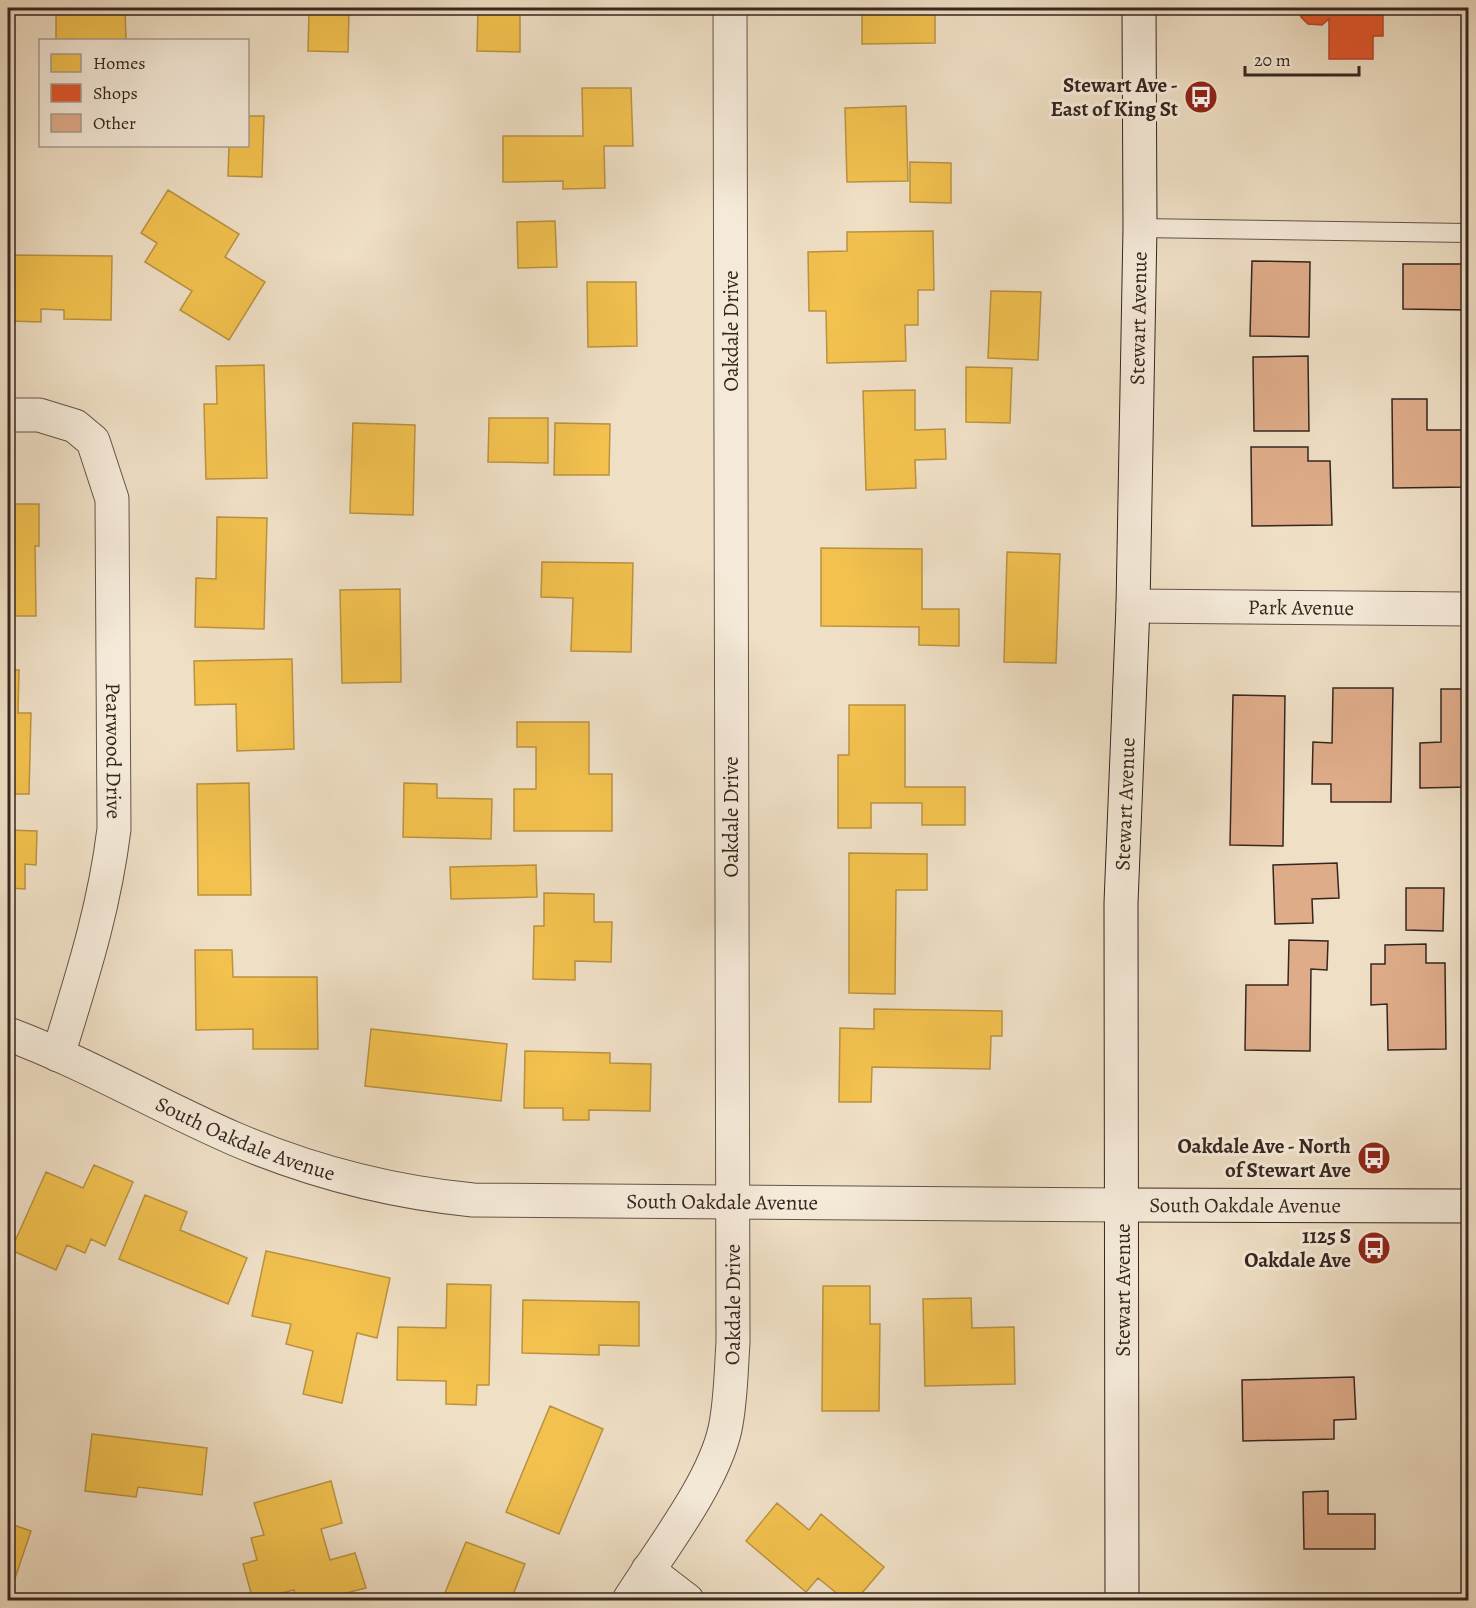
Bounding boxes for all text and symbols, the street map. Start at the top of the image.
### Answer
legend [39,39,249,147]
scale bar [1245,39,1359,77]
text: 20 m [1254,48,1291,72]
text: Homes [93,51,145,75]
place label: Stewart Ave - East of King St [1051,71,1178,123]
bus stop icon: Stewart Ave - East of King St [1183,79,1219,115]
text: Shops [93,81,138,105]
text: Other [93,111,136,135]
street label: Stewart Avenue [1123,251,1154,385]
street label: Oakdale Drive [717,270,745,392]
street label: Park Avenue [1248,593,1354,622]
street label: Pearwood Drive [99,683,128,819]
street label: Stewart Avenue [1108,737,1142,871]
street label: Oakdale Drive [717,756,745,878]
street label: South Oakdale Avenue [151,1090,338,1187]
place label: Oakdale Ave - North of Stewart Ave [1178,1132,1351,1184]
bus stop icon: Oakdale Ave - North of Stewart Ave [1356,1140,1392,1176]
street label: South Oakdale Avenue [626,1187,818,1217]
street label: South Oakdale Avenue [1149,1191,1341,1220]
place label: 1125 S Oakdale Ave [1244,1222,1351,1274]
street label: Stewart Avenue [1109,1223,1137,1357]
bus stop icon: 1125 S Oakdale Ave [1356,1230,1392,1266]
street label: Oakdale Drive [718,1244,747,1366]

